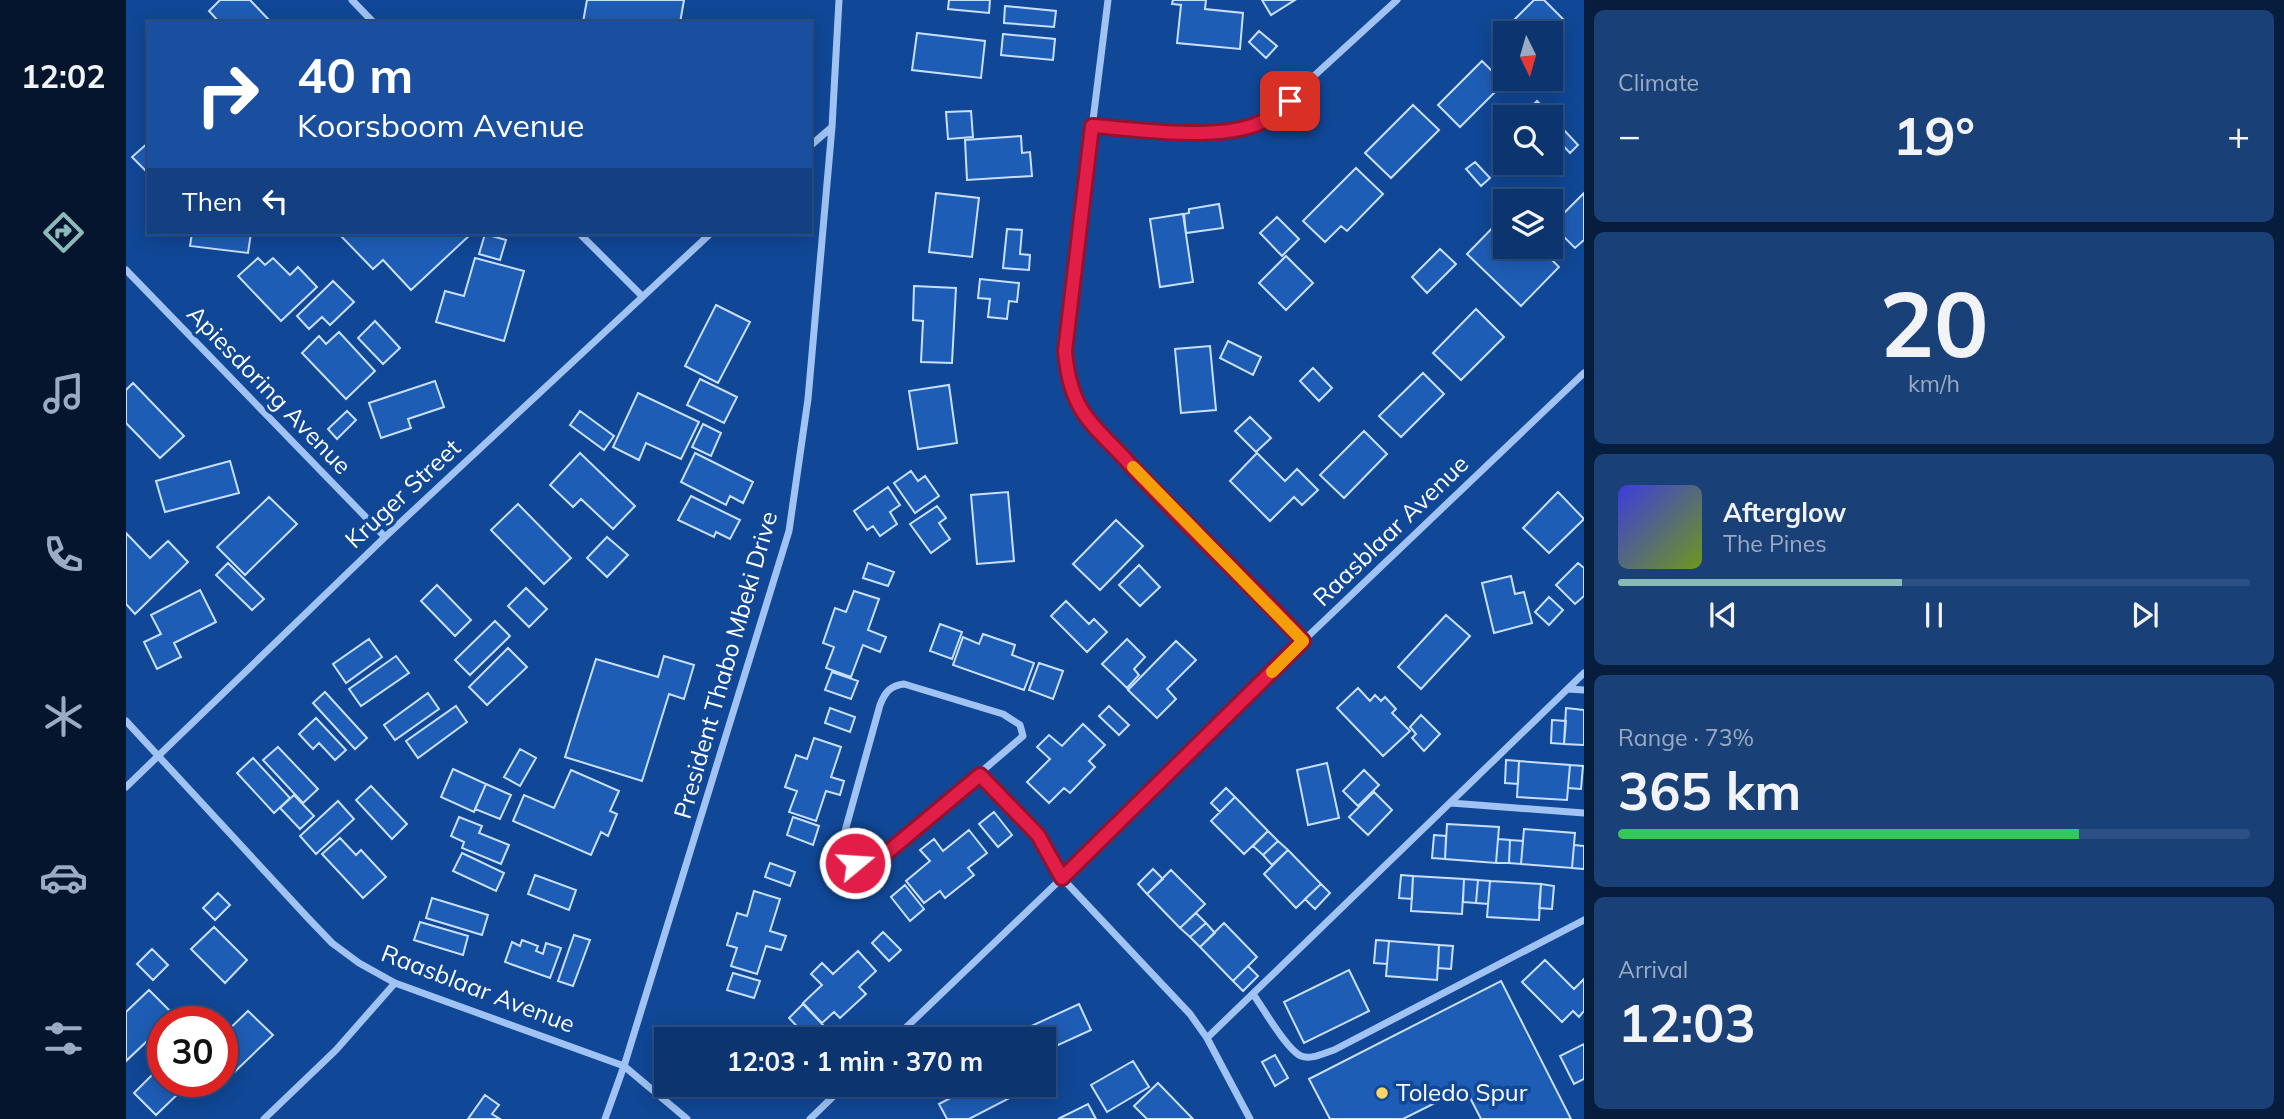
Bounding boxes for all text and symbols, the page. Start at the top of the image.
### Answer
north arrow [1493,21,1563,91]
map controls [1493,21,1563,259]
text: 40 m [297,44,413,105]
icon: right [182,49,273,140]
text: 12:02 [21,56,105,96]
text: Climate [1618,68,1699,97]
pin [1260,71,1320,131]
icon: arrive [1271,82,1309,120]
text: 19° [1893,103,1975,168]
text: Koorsboom Avenue [297,105,584,145]
button: search [1493,105,1563,175]
text: − [1618,111,1641,159]
text: + [2227,111,2250,159]
icon: left [256,182,294,220]
text: Then [182,185,242,218]
button: layers [1493,189,1563,259]
icon: directions [39,208,88,257]
text: 20 [1879,266,1989,380]
street label: Apiesdoring Avenue [181,298,358,480]
icon: music [39,369,88,418]
text: km/h [1908,369,1960,398]
street label: Kruger Street [338,432,466,554]
street label: Raasblaar Avenue [1306,448,1474,612]
text: Afterglow [1723,496,1846,529]
street label: President Thabo Mbeki Drive [667,508,783,822]
text: The Pines [1723,529,1827,558]
icon: phone [39,530,88,579]
icon: previous [1704,596,1742,634]
icon: pause [1915,596,1953,634]
icon: next [2126,596,2164,634]
icon: climate [39,692,88,741]
text: Range · 73% [1618,723,1754,752]
text: 365 km [1618,758,1801,823]
position arrow [818,826,892,900]
icon: car [39,853,88,902]
street label: Raasblaar Avenue [377,937,579,1039]
text: Arrival [1618,955,1688,984]
text: 12:03 [1618,990,1756,1055]
speed limit sign: 30 [147,1006,238,1097]
icon: filters [39,1014,88,1063]
text: 12:03 · 1 min · 370 m [727,1045,983,1078]
place label: Toledo Spur [1396,1077,1528,1107]
marker: Toledo Spur [1374,1085,1390,1101]

